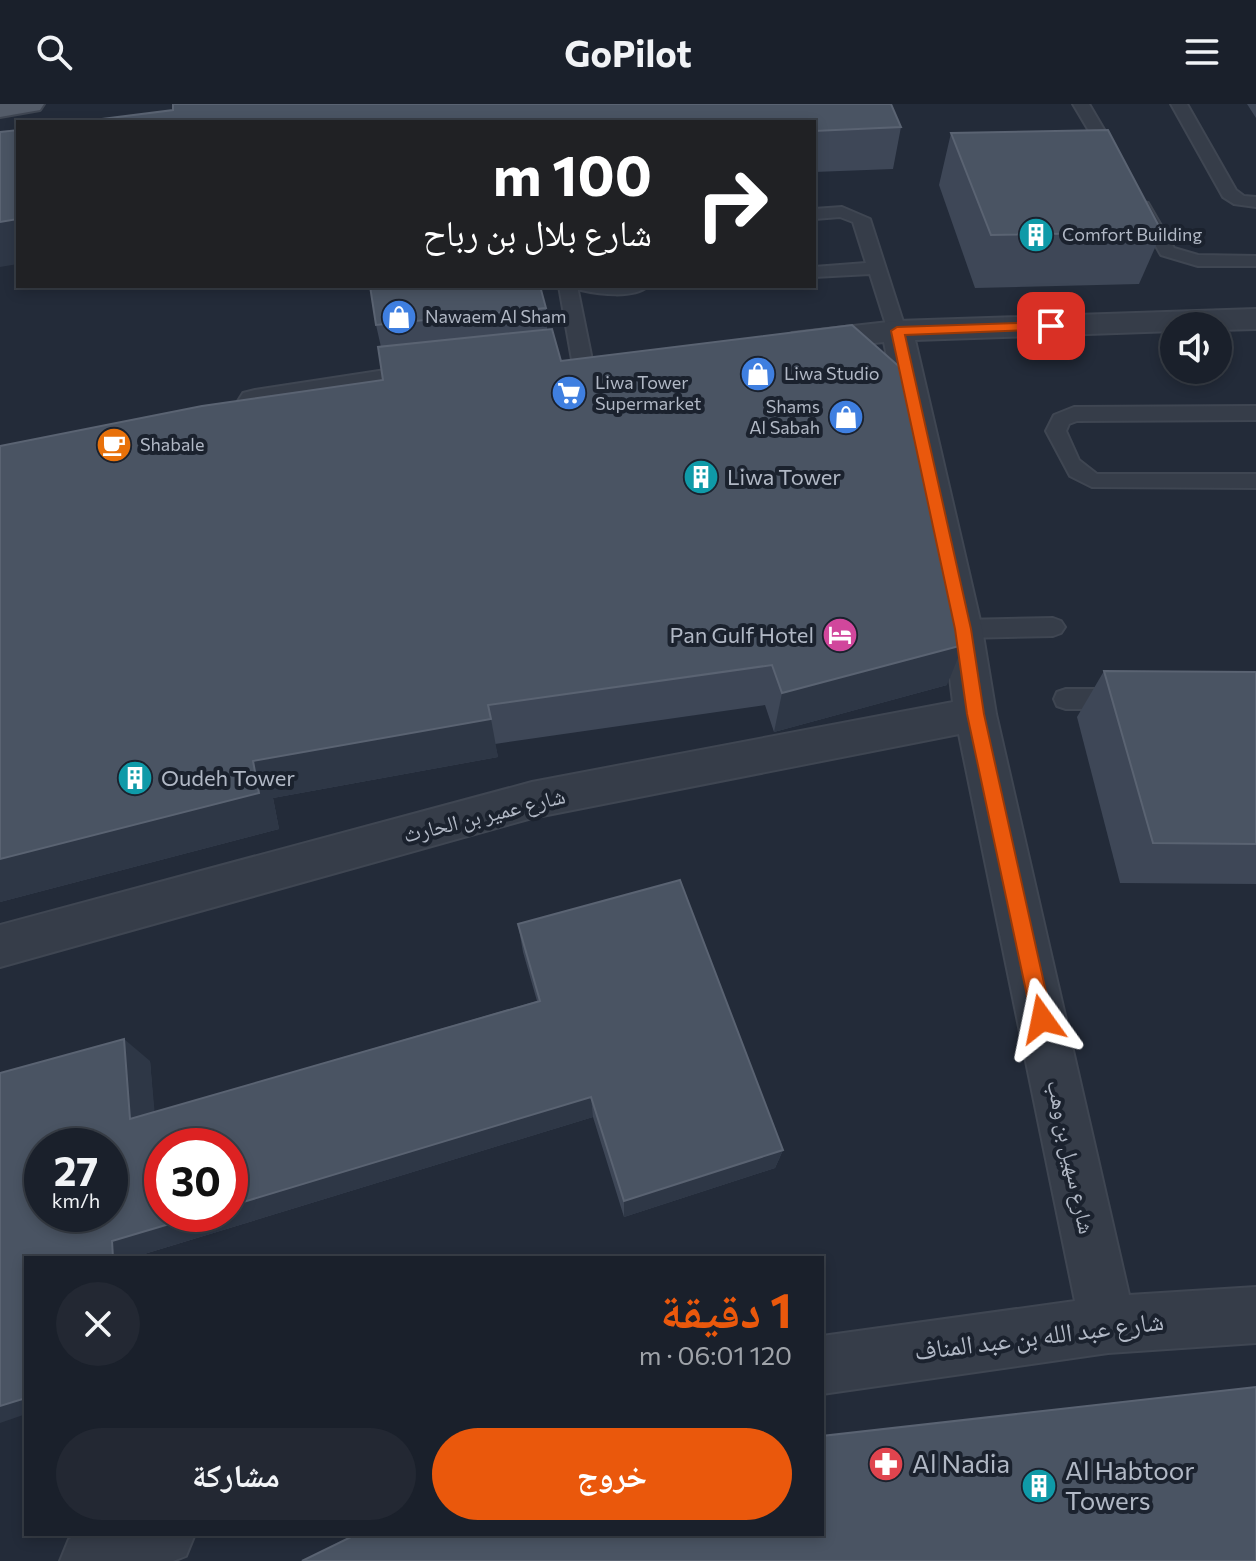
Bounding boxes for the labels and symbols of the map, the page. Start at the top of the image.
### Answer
building icon: Comfort Building [1017,216,1055,254]
place label: Comfort Building [1062,223,1202,245]
pin [1017,292,1085,360]
shop icon: Nawaem Al Sham [380,298,418,336]
place label: Nawaem Al Sham [425,305,567,327]
shop icon: Liwa Studio [739,355,777,393]
place label: Liwa Studio [784,362,880,384]
place label: Liwa Tower Supermarket [595,371,701,414]
supermarket icon: Liwa Tower Supermarket [550,374,588,412]
place label: Shams Al Sabah [749,395,820,438]
shop icon: Shams Al Sabah [827,398,865,436]
cafe icon: Shabale [95,426,133,464]
place label: Shabale [140,433,204,455]
building icon: Liwa Tower [682,458,720,496]
place label: Liwa Tower [727,463,841,490]
hotel icon: Pan Gulf Hotel [821,616,859,654]
place label: Pan Gulf Hotel [669,621,814,648]
building icon: Oudeh Tower [116,759,154,797]
place label: Oudeh Tower [161,764,295,791]
street label: شارع عمير بن الحارث [400,781,568,849]
position arrow [1000,977,1084,1061]
street label: شارع سهيل بن وهب [1041,1077,1101,1237]
speed limit sign: 30 [144,1128,248,1232]
street label: شارع عبد الله بن عبد المناف [912,1304,1166,1367]
pharmacy icon: Al Nadia [867,1445,905,1483]
place label: Al Nadia [912,1447,1010,1478]
place label: Al Habtoor Towers [1065,1454,1195,1515]
building icon: Al Habtoor Towers [1020,1467,1058,1505]

